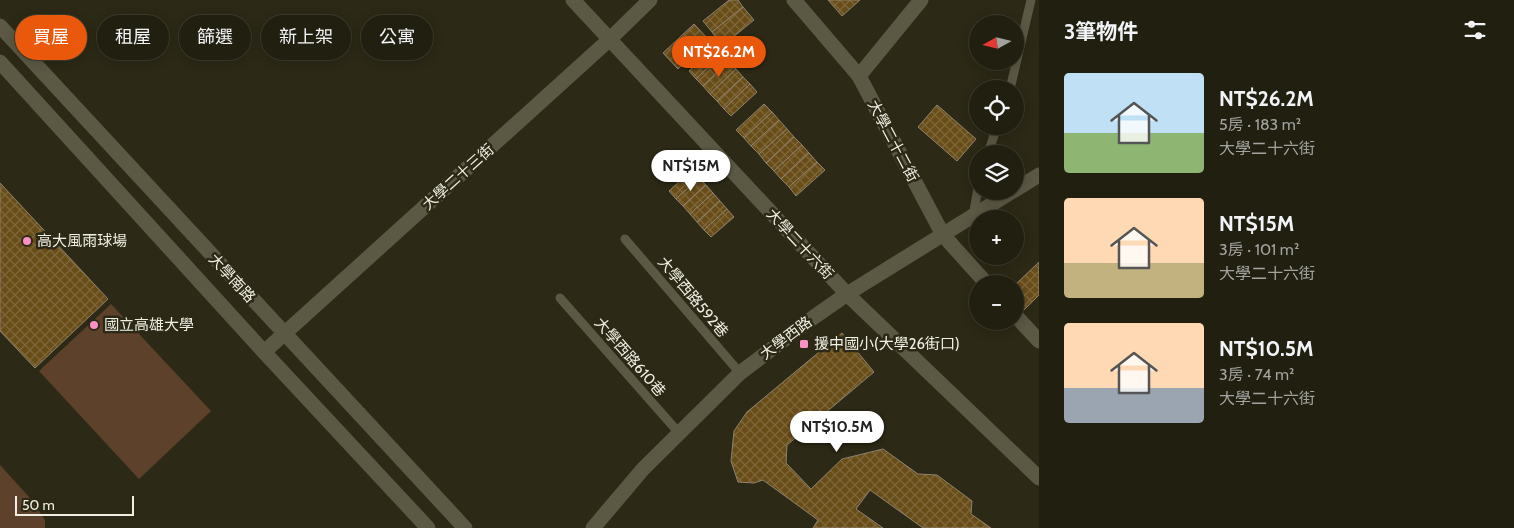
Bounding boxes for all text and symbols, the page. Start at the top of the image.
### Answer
chip: 買屋 [15,15,87,60]
chip: 租屋 [97,15,169,60]
chip: 篩選 [179,15,251,60]
chip: 新上架 [261,15,351,60]
chip: 公寓 [361,15,433,60]
north arrow [969,15,1024,70]
map controls [969,15,1024,330]
icon: filters [1461,16,1489,44]
text: 3筆物件 [1064,19,1138,44]
pin: NT$26.2M [667,36,771,78]
text: NT$26.2M [683,42,755,61]
button: locate [969,80,1024,135]
text: NT$26.2M [1219,86,1314,111]
icon: home [1104,93,1164,153]
street label: 大學二十二街 [864,97,922,185]
text: 5房 · 183 m² [1219,115,1301,134]
text: 大學二十六街 [1219,139,1315,158]
street label: 大學二十三街 [419,140,497,214]
button: layers [969,145,1024,200]
pin: NT$15M [650,150,732,192]
text: NT$15M [662,156,720,175]
street label: 大學二十六街 [763,205,837,283]
button: + [969,210,1024,265]
text: NT$15M [1219,211,1294,236]
icon: home [1104,218,1164,278]
place label: 高大風雨球場 [37,232,127,250]
marker: 高大風雨球場 [21,235,33,247]
text: 3房 · 101 m² [1219,240,1299,259]
street label: 大學南路 [205,250,259,306]
street label: 大學西路592巷 [654,253,732,341]
text: 大學二十六街 [1219,264,1315,283]
button: − [969,275,1024,330]
street label: 大學西路 [757,313,815,363]
street label: 大學西路610巷 [591,314,669,400]
place label: 國立高雄大學 [104,316,194,334]
marker: 國立高雄大學 [88,319,100,331]
place label: 援中國小(大學26街口) [814,335,960,353]
text: NT$10.5M [1219,336,1313,361]
marker: 援中國小(大學26街口) [798,338,810,350]
icon: home [1104,343,1164,403]
text: 3房 · 74 m² [1219,365,1294,384]
text: 大學二十六街 [1219,389,1315,408]
pin: NT$10.5M [785,410,889,453]
text: NT$10.5M [801,417,873,436]
scale bar [15,493,134,516]
text: 50 m [22,496,55,514]

